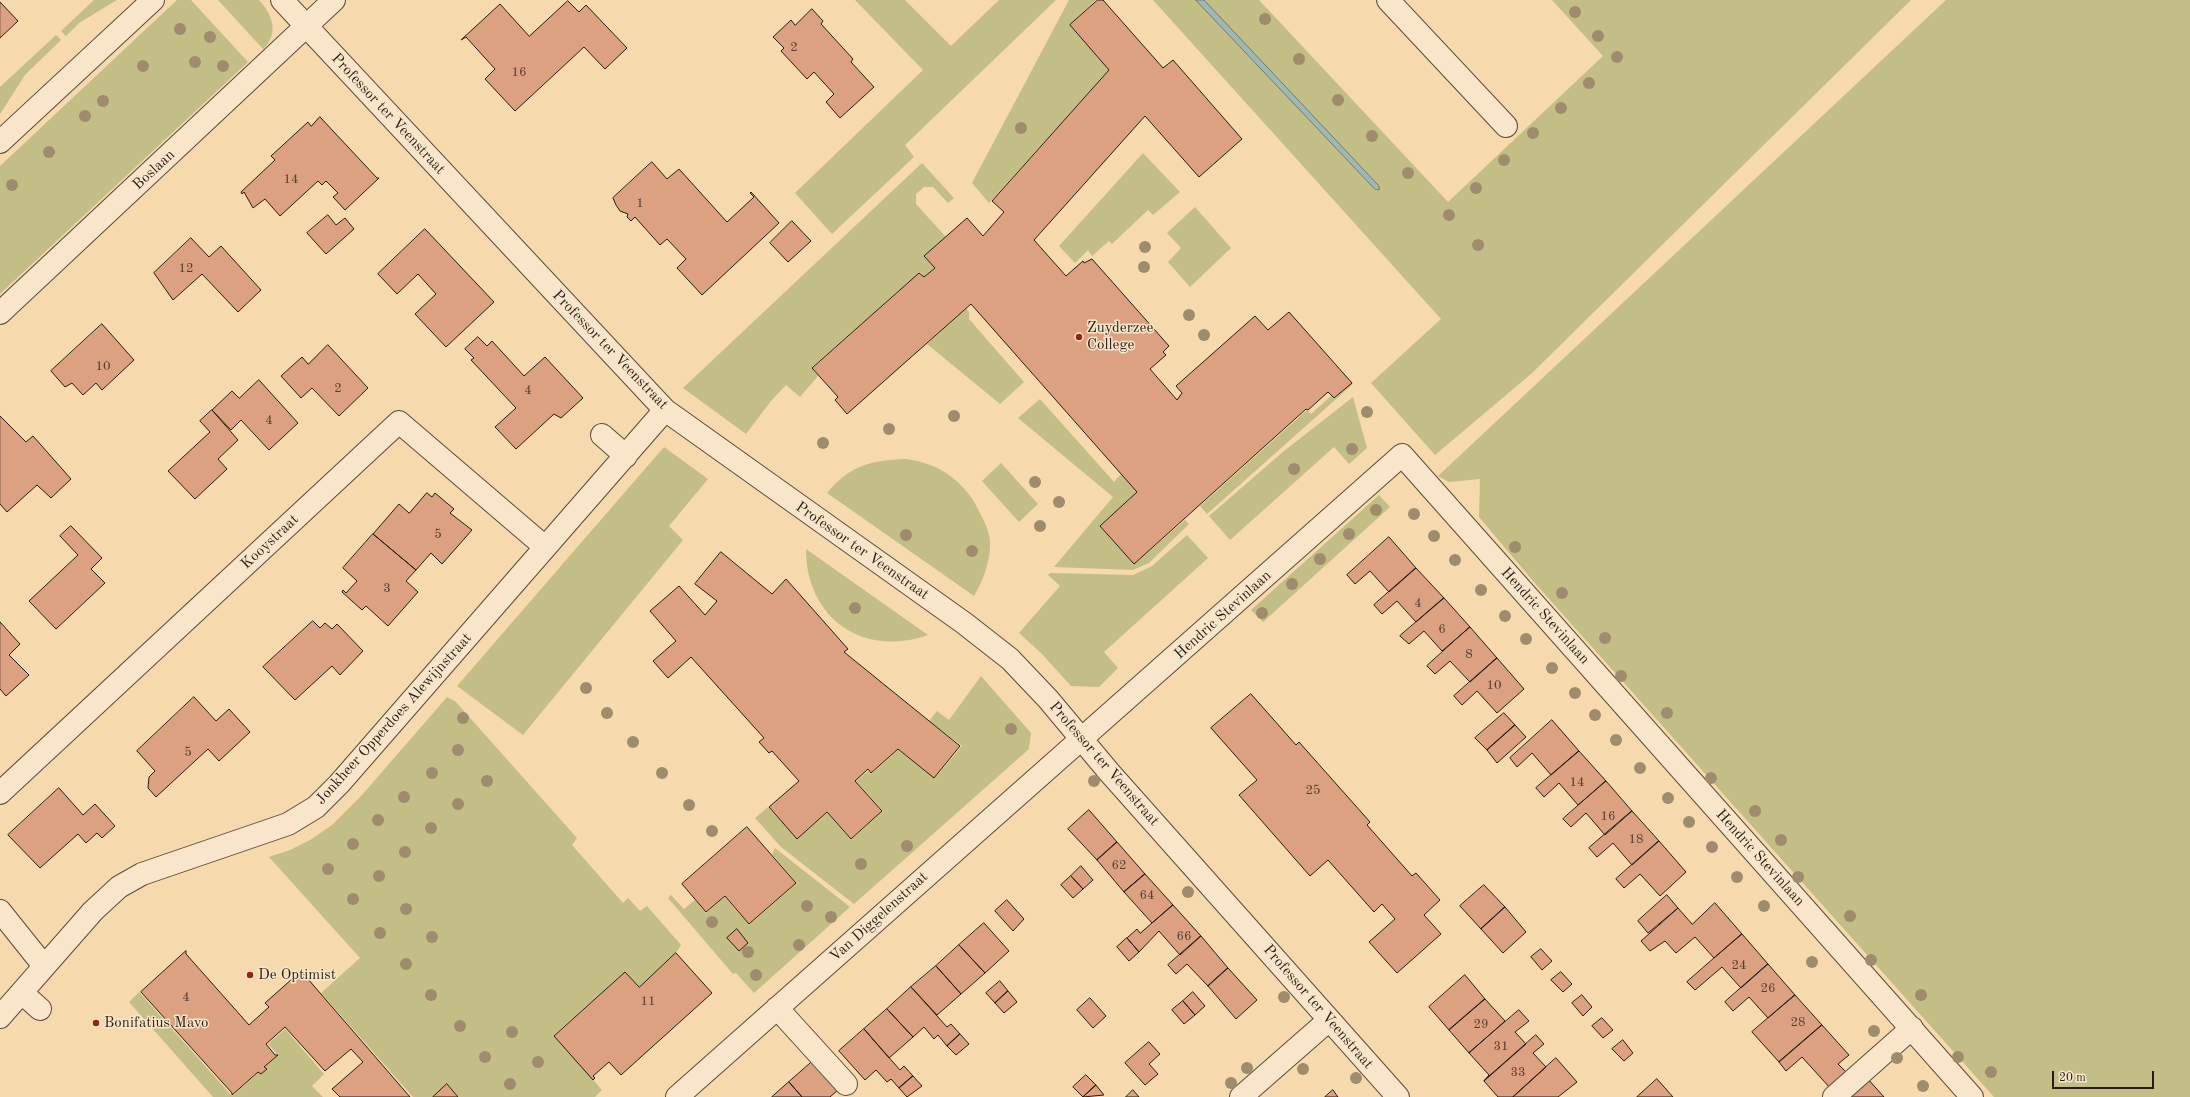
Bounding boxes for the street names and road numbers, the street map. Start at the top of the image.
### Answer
street label: Professor ter Veenstraat [327,50,449,178]
street label: Boslaan [129,146,179,194]
street label: Professor ter Veenstraat [548,287,672,413]
street label: Professor ter Veenstraat [792,498,932,604]
street label: Kooystraat [237,511,303,573]
street label: Hendric Stevinlaan [1497,564,1593,668]
street label: Hendric Stevinlaan [1171,567,1275,663]
street label: Jonkheer Opperdoes Alewijnstraat [312,629,476,809]
street label: Professor ter Veenstraat [1045,698,1163,830]
street label: Hendric Stevinlaan [1712,806,1808,910]
street label: Van Diggelenstraat [826,868,932,966]
street label: Professor ter Veenstraat [1259,941,1377,1073]

